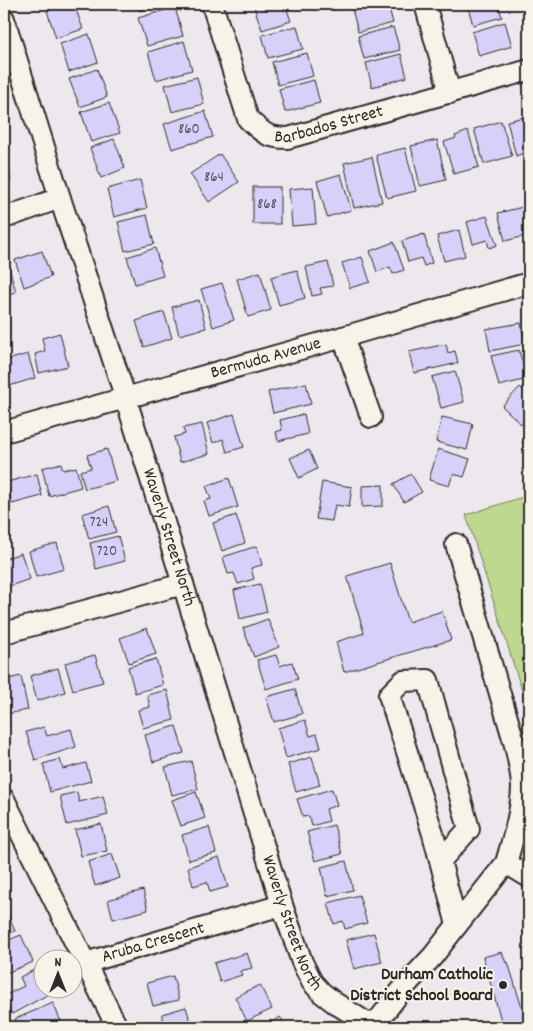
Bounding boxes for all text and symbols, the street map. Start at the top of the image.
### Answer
street label: Barbados Street [273,99,386,151]
house number: 860 [178,119,200,141]
house number: 864 [204,167,224,189]
house number: 868 [257,194,277,216]
street label: Bermuda Avenue [208,331,324,386]
street label: Waverly Street North [136,465,202,610]
house number: 724 [90,512,108,534]
house number: 720 [97,541,117,563]
street label: Waverly Street North [255,852,327,997]
street label: Aruba Crescent [99,916,208,970]
north arrow [32,948,82,998]
text: N [55,953,62,973]
place label: Durham Catholic District School Board [350,963,493,1009]
marker: Durham Catholic District School Board [497,979,509,991]

